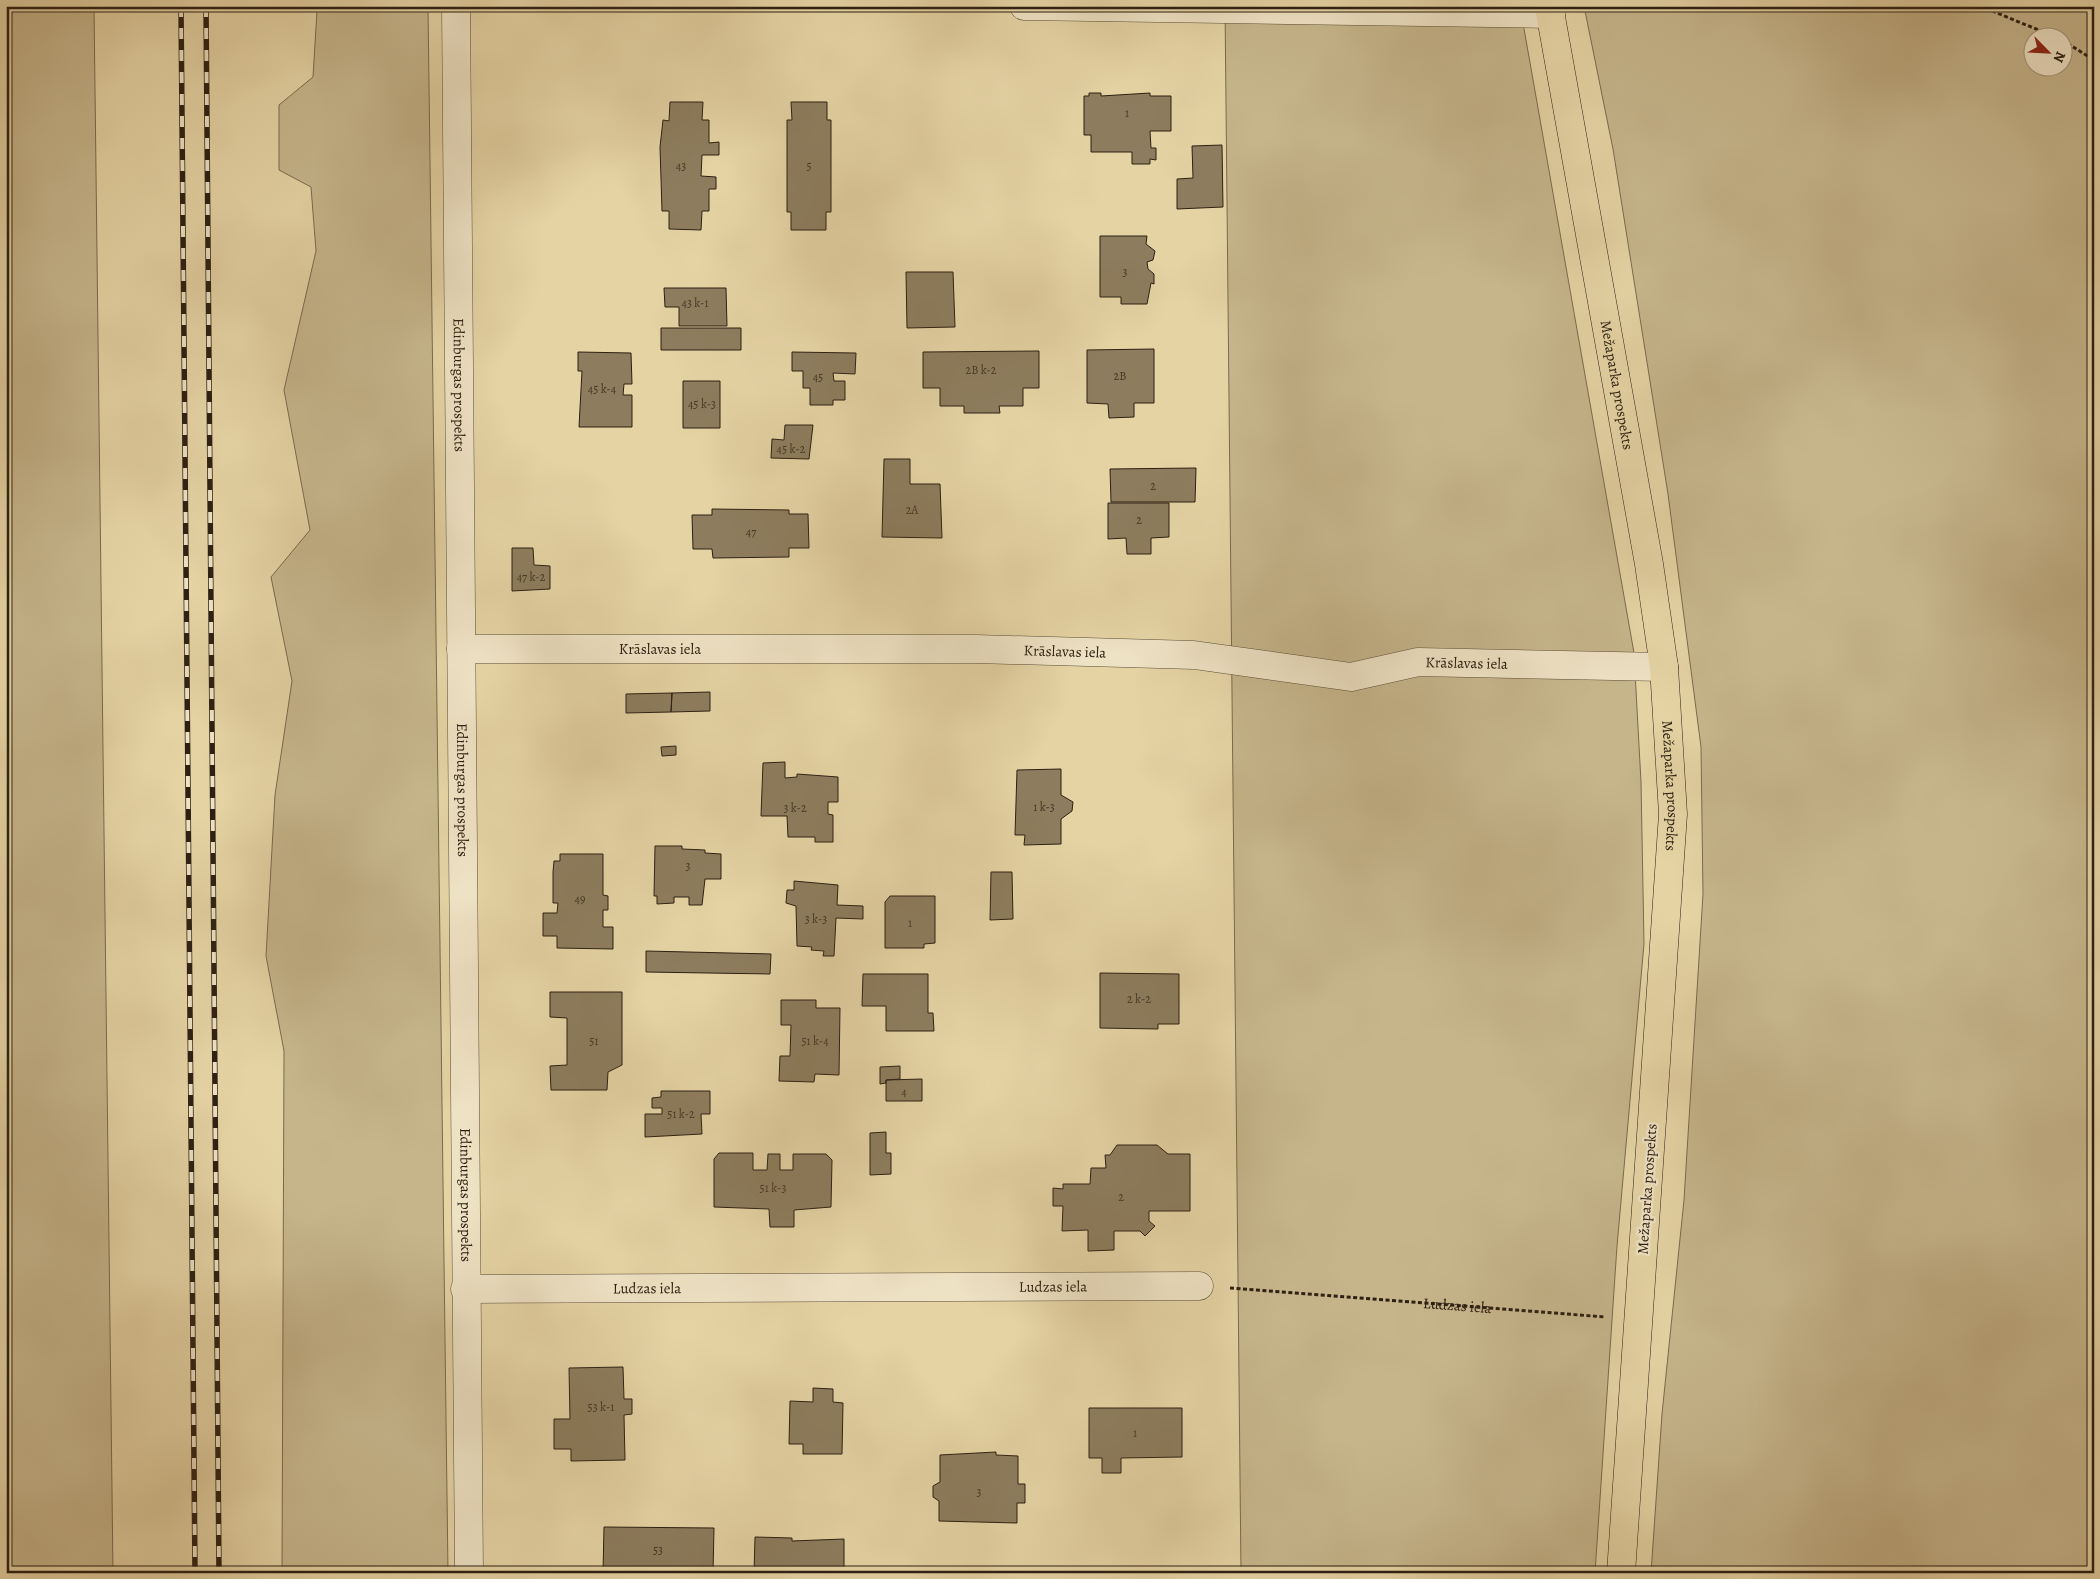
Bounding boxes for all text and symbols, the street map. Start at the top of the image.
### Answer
north arrow [2022,28,2072,78]
text: N [2049,49,2070,66]
house number: 1 [1125,105,1129,121]
house number: 43 [676,158,686,174]
house number: 5 [806,158,812,174]
house number: 3 [1123,264,1128,280]
house number: 43 k-1 [681,295,709,311]
street label: Edinburgas prospekts [449,318,470,452]
street label: Mežaparka prospekts [1596,319,1638,451]
house number: 2B k-2 [965,362,997,378]
house number: 2B [1114,368,1126,384]
house number: 45 [813,369,823,385]
house number: 45 k-4 [588,381,617,397]
house number: 45 k-3 [688,396,716,412]
house number: 45 k-2 [777,441,806,457]
house number: 2 [1150,478,1156,494]
house number: 2A [906,502,919,518]
house number: 2 [1136,512,1142,528]
house number: 47 [746,524,757,540]
house number: 47 k-2 [517,569,546,585]
street label: Krāslavas iela [619,639,701,659]
street label: Krāslavas iela [1023,640,1106,663]
street label: Krāslavas iela [1425,652,1508,674]
street label: Mežaparka prospekts [1657,720,1683,852]
street label: Edinburgas prospekts [452,723,473,857]
house number: 1 k-3 [1033,799,1055,815]
house number: 3 k-2 [783,800,807,816]
house number: 3 [686,858,691,874]
house number: 49 [575,891,585,907]
house number: 3 k-3 [805,911,827,927]
house number: 1 [908,915,912,931]
house number: 2 k-2 [1127,991,1151,1007]
house number: 51 [589,1033,599,1049]
house number: 51 k-4 [801,1033,829,1049]
house number: 4 [901,1084,907,1100]
house number: 51 k-2 [667,1106,695,1122]
street label: Mežaparka prospekts [1632,1123,1662,1255]
street label: Edinburgas prospekts [455,1128,476,1262]
house number: 51 k-3 [760,1180,786,1196]
house number: 2 [1118,1189,1124,1205]
street label: Ludzas iela [1019,1276,1087,1297]
street label: Ludzas iela [613,1278,681,1298]
street label: Ludzas iela [1422,1293,1492,1318]
house number: 53 k-1 [588,1399,614,1415]
house number: 1 [1133,1425,1137,1441]
house number: 3 [977,1484,982,1500]
house number: 53 [653,1542,663,1558]

